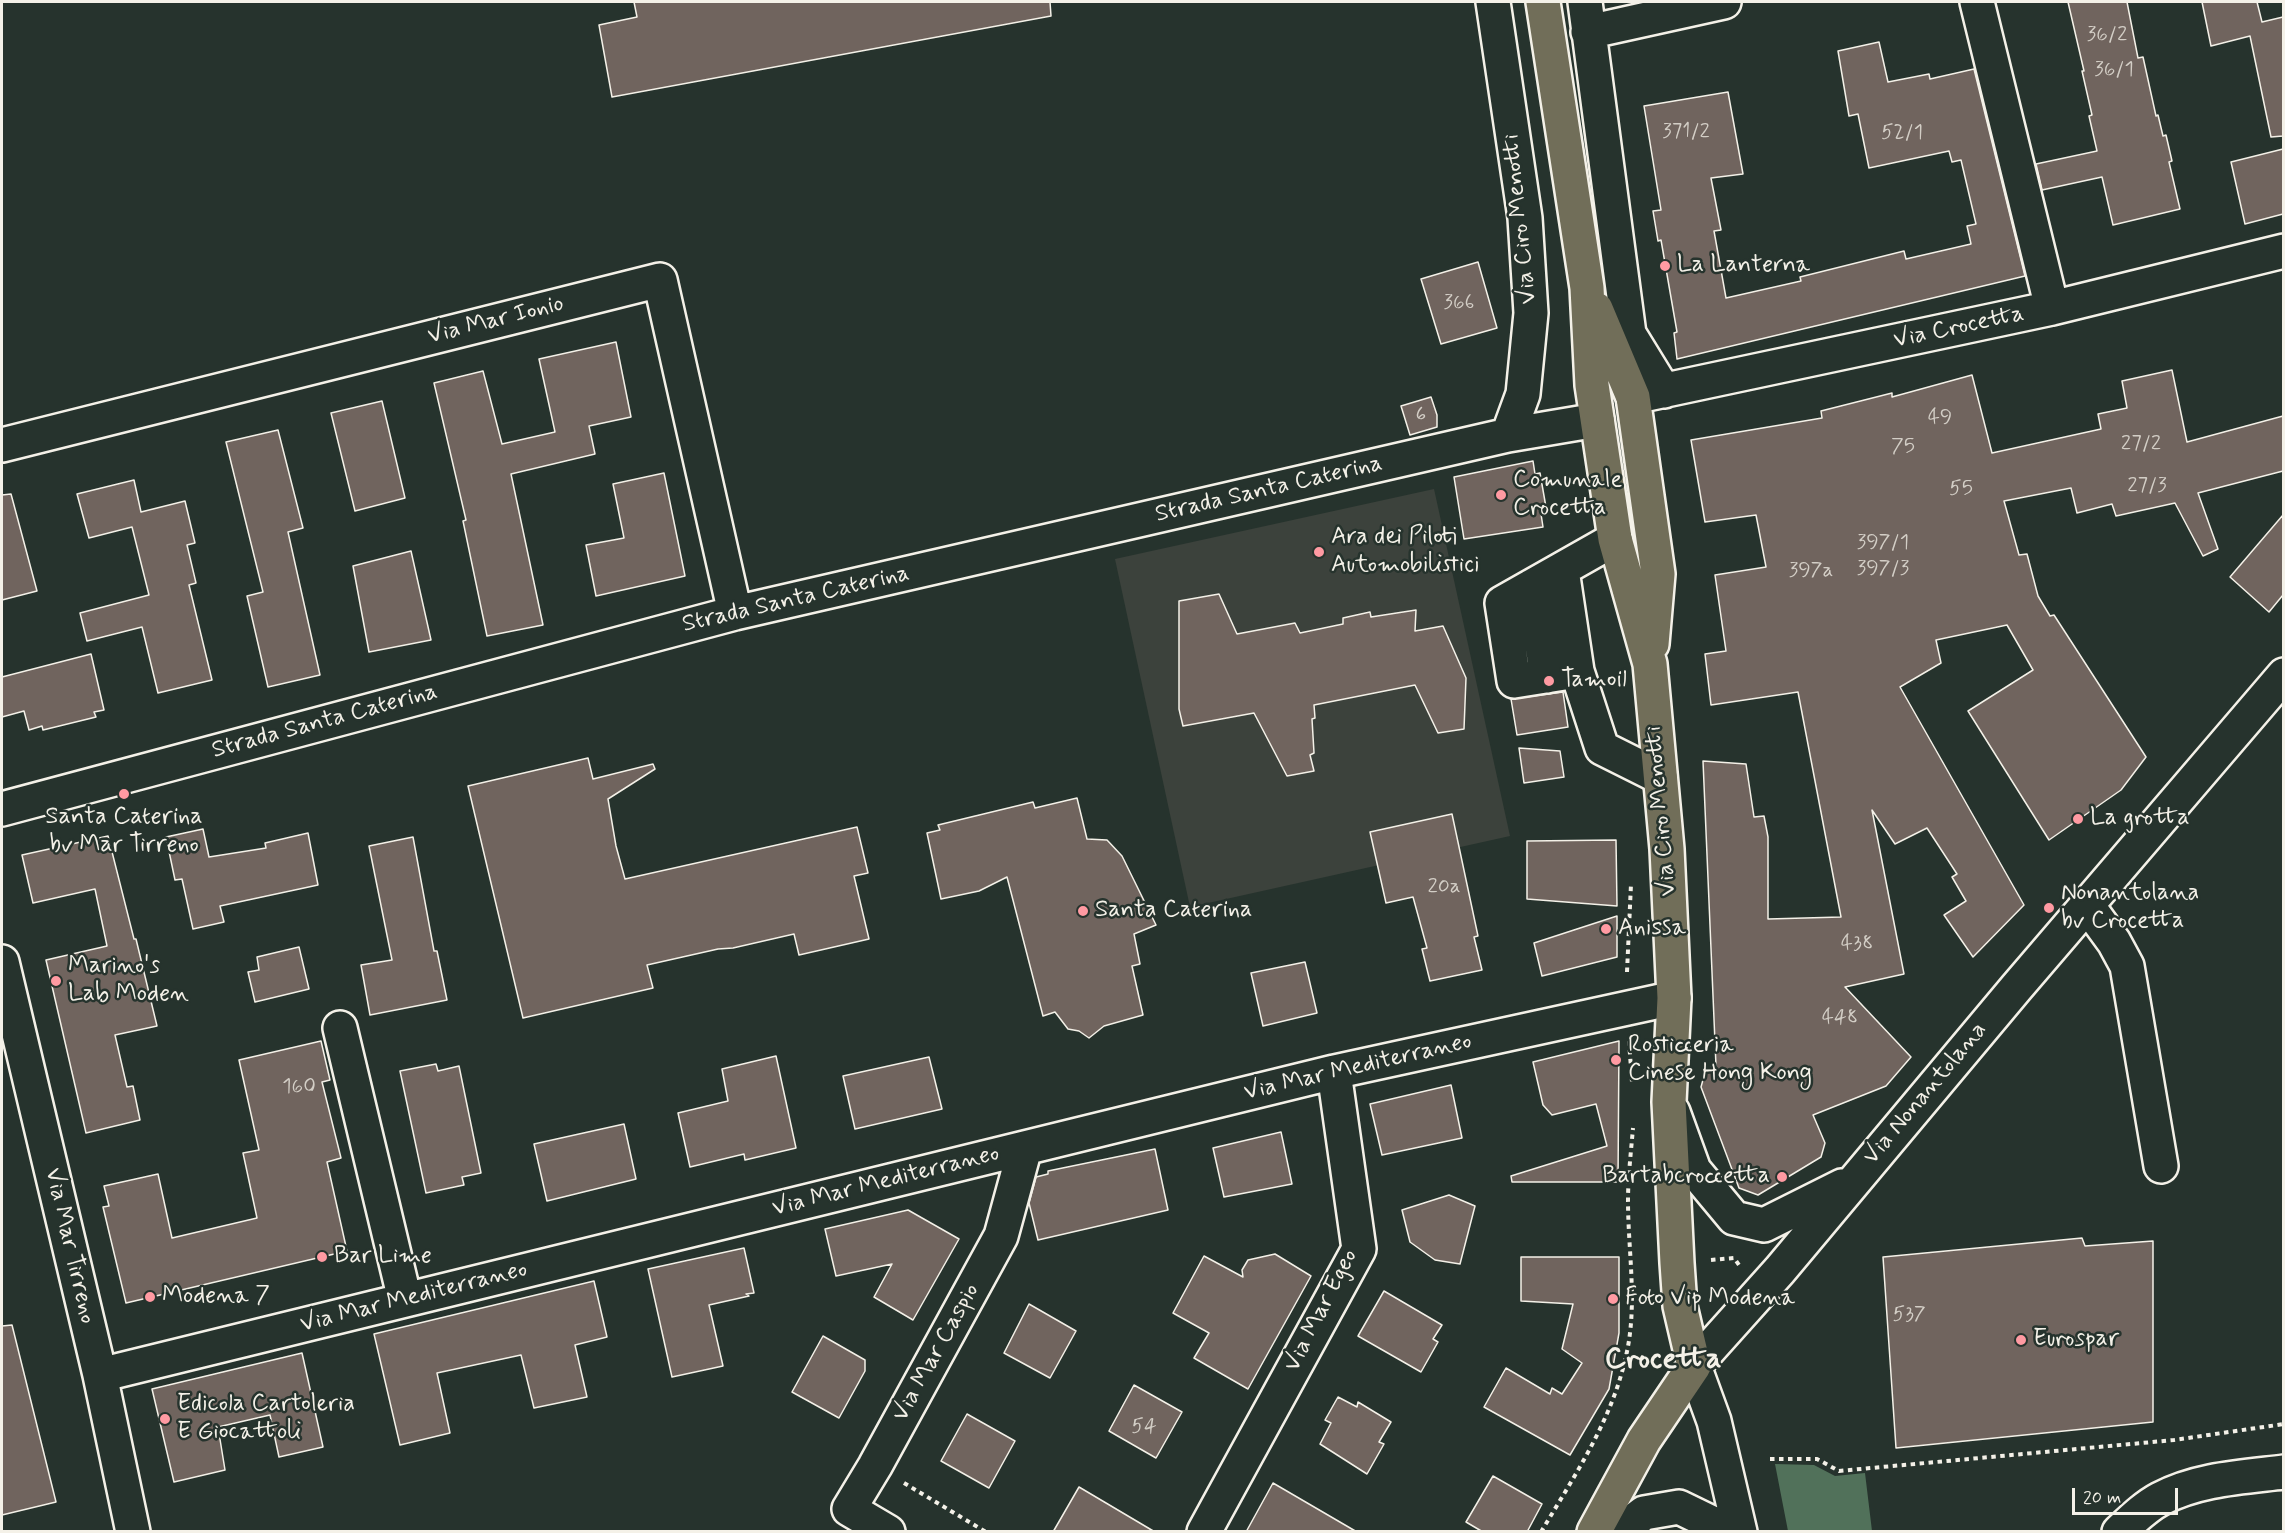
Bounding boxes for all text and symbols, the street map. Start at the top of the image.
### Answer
house number: 36/2 [2087,23,2127,49]
house number: 36/1 [2094,58,2134,84]
house number: 371/2 [1662,120,1710,146]
house number: 52/1 [1881,121,1923,147]
street label: Via Ciro Menotti [1498,132,1544,306]
place label: La Lanterna [1677,252,1810,280]
marker: La Lanterna [1658,259,1672,273]
street label: Via Mar Ionio [425,290,567,352]
house number: 366 [1444,291,1474,317]
street label: Via Crocetta [1891,300,2027,356]
house number: 6 [1416,403,1426,429]
house number: 49 [1928,406,1952,432]
house number: 27/2 [2121,432,2161,458]
house number: 75 [1891,435,1915,461]
street label: Strada Santa Caterina [1153,450,1385,530]
place label: Comunale Crocetta [1513,467,1622,523]
house number: 27/3 [2127,474,2167,500]
house number: 55 [1949,477,1973,503]
marker: Comunale Crocetta [1494,488,1508,502]
place label: Ara dei Piloti Automobilistici [1331,524,1480,580]
house number: 397/1 [1857,531,1909,557]
marker: Ara dei Piloti Automobilistici [1312,545,1326,559]
house number: 397/3 [1857,557,1909,583]
house number: 397a [1789,559,1833,585]
street label: Strada Santa Caterina [680,560,912,640]
place label: Tamoil [1561,667,1627,695]
marker: Tamoil [1542,674,1556,688]
street label: Strada Santa Caterina [209,678,441,766]
street label: Via Ciro Menotti [1640,725,1684,897]
marker: Santa Caterina bv Mar Tirreno [117,787,131,801]
place label: Santa Caterina bv Mar Tirreno [45,804,203,860]
place label: La grotta [2090,805,2190,833]
marker: La grotta [2071,812,2085,826]
house number: 20a [1427,875,1461,901]
place label: Nonantolana bv Crocetta [2061,880,2199,936]
place label: Santa Caterina [1095,897,1252,925]
marker: Nonantolana bv Crocetta [2042,901,2056,915]
marker: Santa Caterina [1076,904,1090,918]
place label: Anissa [1618,915,1686,943]
marker: Anissa [1599,922,1613,936]
house number: 438 [1841,932,1873,958]
place label: Marino's Lab Moden [68,953,189,1009]
marker: Marino's Lab Moden [49,974,63,988]
house number: 448 [1822,1006,1858,1032]
street label: Via Nonantolana [1858,1017,1994,1171]
street label: Via Mar Mediterraneo [1241,1028,1475,1108]
place label: Rosticceria Cinese Hong Kong [1628,1032,1812,1088]
marker: Rosticceria Cinese Hong Kong [1609,1053,1623,1067]
house number: 160 [282,1075,316,1101]
street label: Via Mar Mediterraneo [769,1140,1003,1224]
place label: Bartabcroccetta [1602,1163,1770,1191]
street label: Via Mar Tirreno [37,1165,101,1327]
marker: Bartabcroccetta [1775,1170,1789,1184]
place label: Bar Lime [334,1243,432,1271]
street label: Via Mar Egeo [1279,1245,1365,1377]
marker: Bar Lime [315,1250,329,1264]
street label: Via Mar Mediterraneo [297,1256,531,1340]
street label: Via Mar Caspio [887,1279,987,1427]
place label: Modena 7 [162,1283,270,1311]
place label: Foto Vip Modena [1625,1285,1795,1313]
marker: Modena 7 [143,1290,157,1304]
marker: Foto Vip Modena [1606,1292,1620,1306]
house number: 537 [1892,1303,1926,1329]
place label: Eurospar [2033,1326,2119,1354]
marker: Eurospar [2014,1333,2028,1347]
district label: Crocetta [1605,1343,1721,1379]
place label: Edicola Cartoleria E Giocattoli [177,1391,355,1447]
marker: Edicola Cartoleria E Giocattoli [158,1412,172,1426]
house number: 54 [1131,1415,1157,1441]
scale bar [2075,1476,2182,1514]
text: 20 m [2083,1486,2121,1510]

